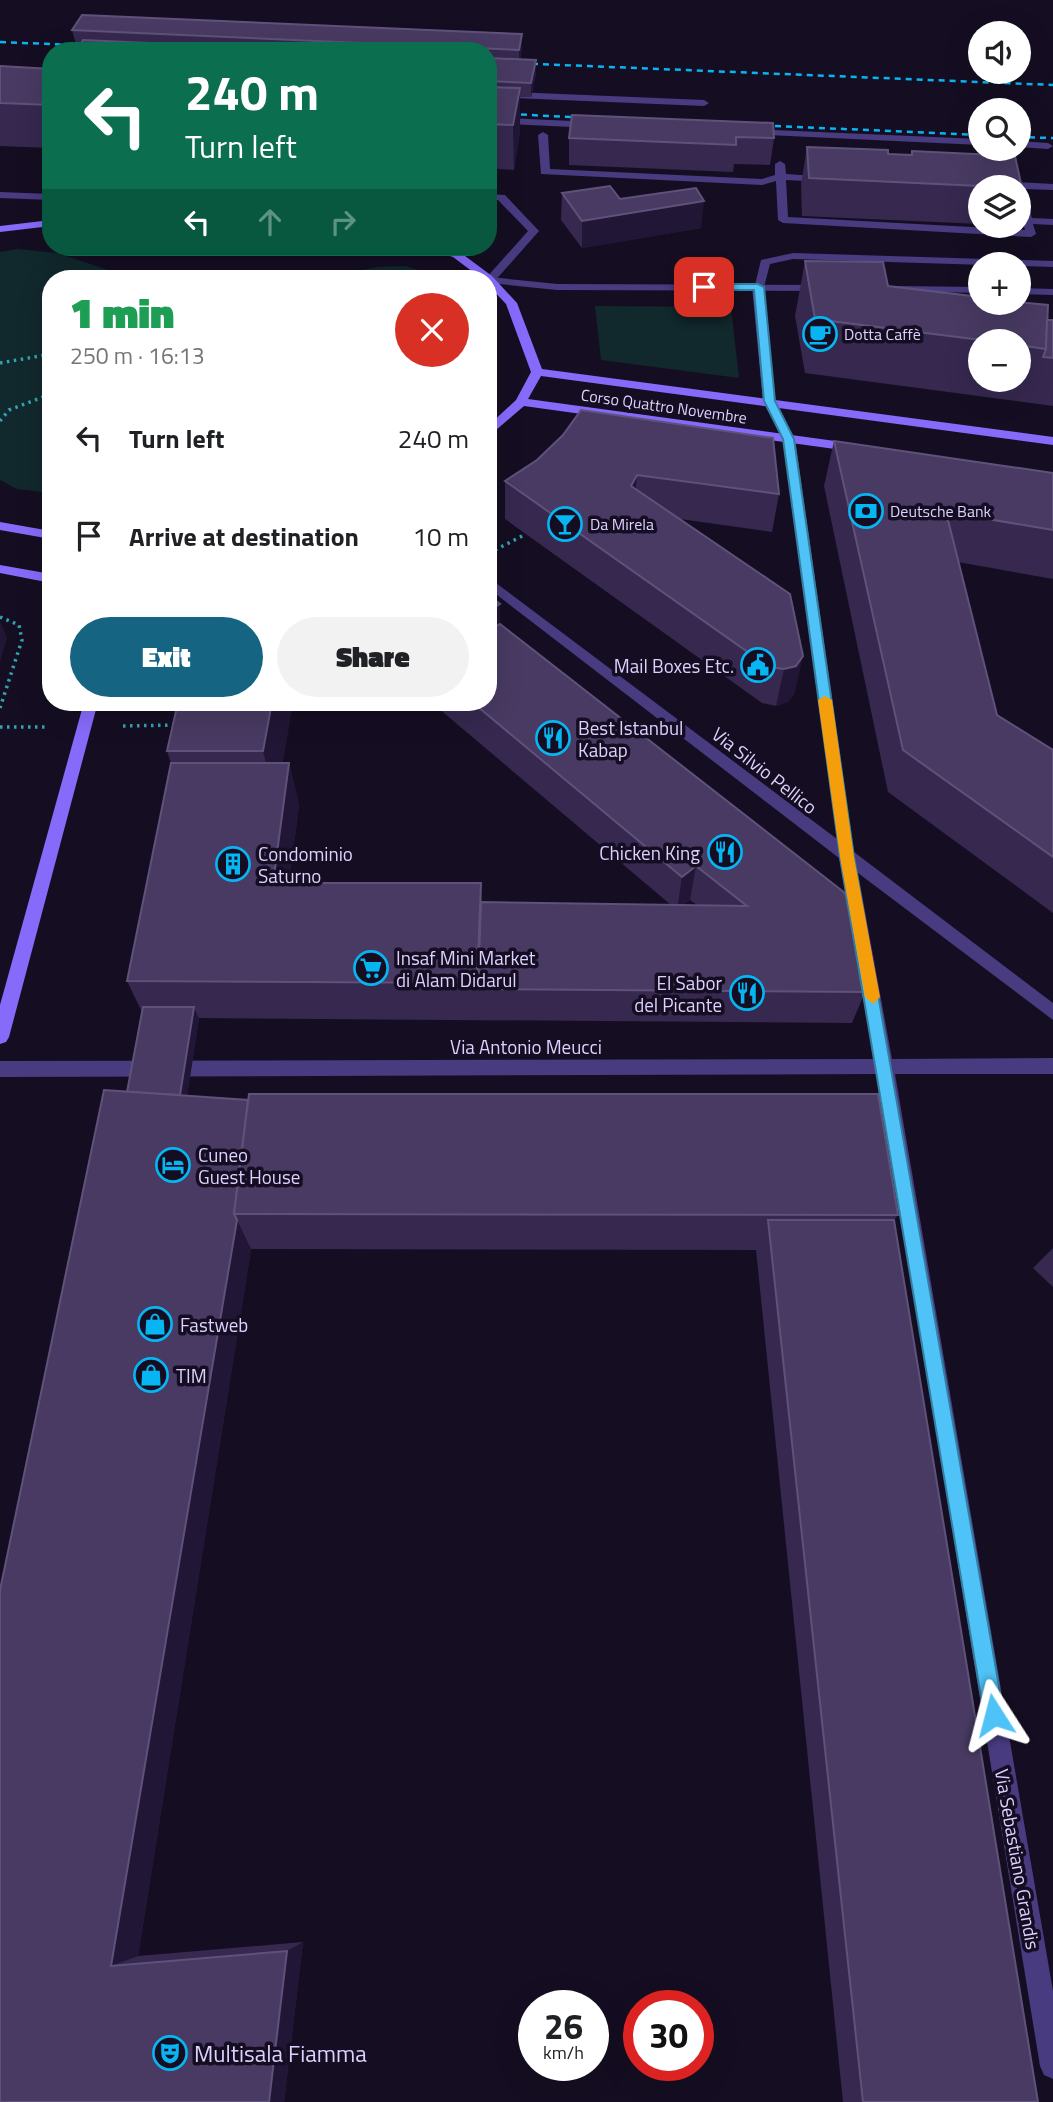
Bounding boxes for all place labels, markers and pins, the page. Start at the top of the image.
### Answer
pin [674,257,734,317]
cafe icon: Dotta Caffè [801,315,839,353]
place label: Dotta Caffè [844,322,921,346]
bank icon: Deutsche Bank [847,492,885,530]
place label: Deutsche Bank [890,499,992,523]
bar icon: Da Mirela [546,505,584,543]
place label: Da Mirela [590,512,654,536]
public building icon: Mail Boxes Etc. [739,646,777,684]
place label: Mail Boxes Etc. [614,651,734,680]
place label: Best Istanbul Kabap [578,713,683,764]
restaurant icon: Best Istanbul Kabap [534,719,572,757]
restaurant icon: Chicken King [706,833,744,871]
place label: Chicken King [599,838,700,867]
place label: Condominio Saturno [258,839,353,890]
building icon: Condominio Saturno [214,845,252,883]
place label: Insaf Mini Market di Alam Didarul [396,943,536,994]
supermarket icon: Insaf Mini Market di Alam Didarul [352,949,390,987]
place label: El Sabor del Picante [634,968,722,1019]
restaurant icon: El Sabor del Picante [728,974,766,1012]
place label: Cuneo Guest House [198,1140,300,1191]
hotel icon: Cuneo Guest House [154,1146,192,1184]
shop icon: Fastweb [136,1305,174,1343]
place label: Fastweb [180,1310,248,1339]
shop icon: TIM [132,1356,170,1394]
place label: TIM [176,1361,207,1390]
theatre icon: Multisala Fiamma [151,2034,189,2072]
place label: Multisala Fiamma [194,2036,367,2071]

